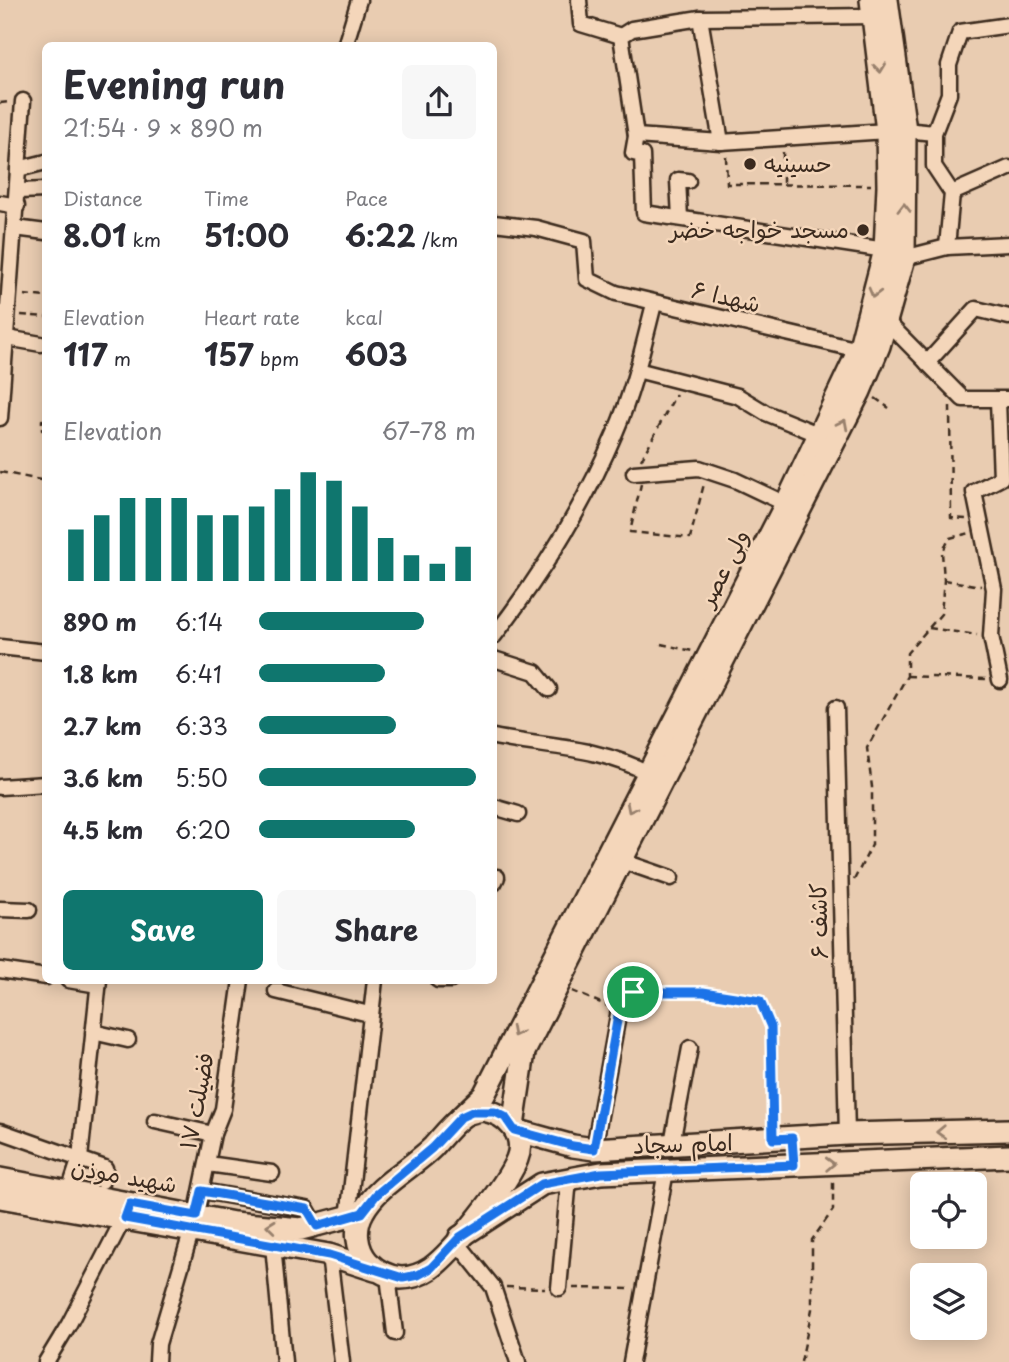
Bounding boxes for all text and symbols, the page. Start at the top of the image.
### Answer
text: Evening run [63,55,285,112]
one-way arrow [872,62,887,74]
button: share [402,65,476,139]
text: 21:54 · 9 × 890 m [63,110,263,145]
place label: حسینیه [764,145,832,180]
marker: حسینیه [742,156,758,172]
text: Distance [63,184,143,212]
text: Time [204,184,249,212]
text: Pace [345,184,388,212]
one-way arrow [896,202,912,213]
place label: مسجد خواجه خضر [668,211,849,246]
text: 8.01 [63,212,126,257]
text: 51:00 [204,212,289,257]
text: 6:22 [345,212,416,257]
marker: مسجد خواجه خضر [855,222,871,238]
text: km [126,225,161,253]
text: /km [416,225,458,253]
street label: شهدا ۶ [688,271,764,320]
one-way arrow [867,287,882,299]
text: Elevation [63,303,145,331]
text: Heart rate [204,303,300,331]
text: kcal [345,303,383,331]
text: 117 [63,331,108,376]
text: 157 [204,331,254,376]
text: 603 [345,331,408,376]
text: m [108,344,131,372]
text: bpm [254,344,299,372]
text: Elevation [63,413,162,448]
text: 67–78 m [382,413,476,448]
one-way arrow [835,419,849,432]
street label: ولی عصر [687,523,757,614]
text: 890 m [63,604,137,639]
text: 6:14 [175,604,223,639]
text: 1.8 km [63,656,138,691]
text: 6:41 [175,656,222,691]
text: 2.7 km [63,708,142,743]
text: 6:33 [175,708,228,743]
text: 3.6 km [63,760,143,795]
text: 5:50 [175,760,228,795]
one-way arrow [625,801,639,813]
text: 4.5 km [63,812,143,847]
text: 6:20 [175,812,231,847]
street label: کاشف ۶ [799,882,836,960]
button: Save [63,890,263,970]
button: Share [277,890,476,970]
pin [603,962,663,1022]
icon: arrive [614,973,652,1011]
one-way arrow [510,1025,524,1037]
street label: فضیلت ۱۷ [169,1049,222,1152]
street label: امام سجاد [632,1123,734,1164]
one-way arrow [935,1125,946,1140]
street label: شهید موذن [69,1148,180,1201]
one-way arrow [825,1156,836,1171]
map controls [910,1172,987,1340]
button: locate [910,1172,987,1249]
one-way arrow [265,1219,277,1234]
button: layers [910,1263,987,1340]

